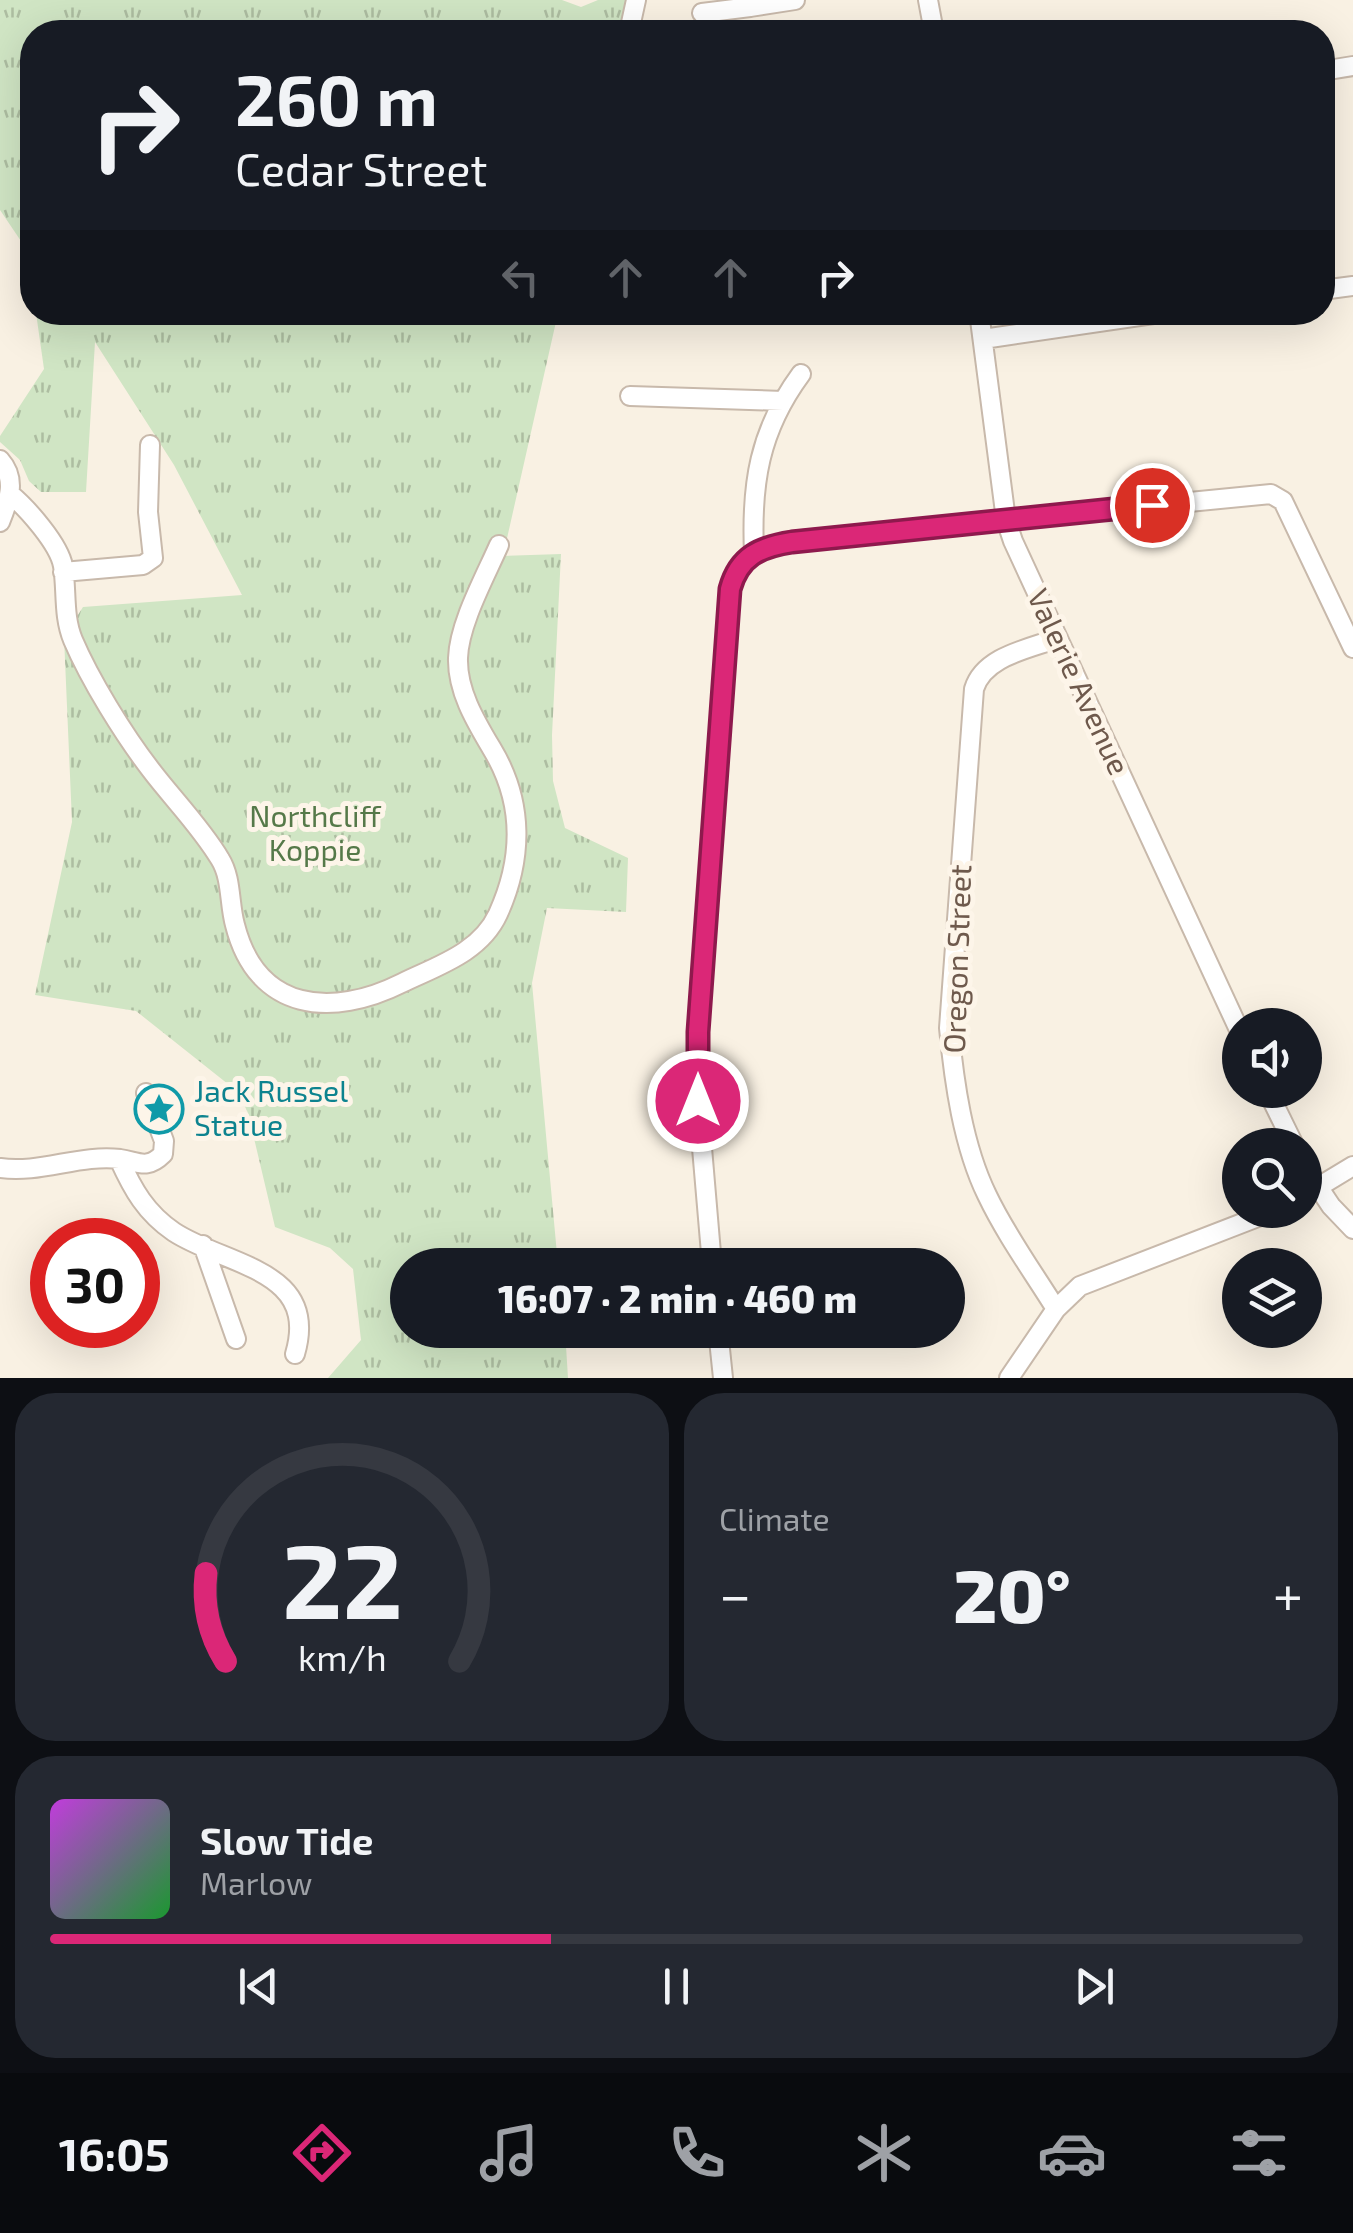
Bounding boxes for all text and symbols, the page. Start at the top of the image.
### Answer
text: 260 m [235,56,438,140]
icon: right [70,60,200,190]
text: Cedar Street [235,141,488,195]
icon: left [493,250,548,305]
icon: ahead [598,250,653,305]
icon: ahead [703,250,758,305]
icon: right [808,250,863,305]
pin [1110,463,1195,548]
icon: arrive [1125,478,1180,533]
street label: Valerie Avenue [1021,582,1139,780]
park label: Northcliff Koppie [249,797,381,867]
street label: Oregon Street [935,864,977,1054]
map controls [1222,1008,1322,1348]
button: sound [1222,1008,1322,1108]
position arrow [646,1049,750,1153]
place label: Jack Russel Statue [194,1072,348,1142]
place icon: Jack Russel Statue [133,1083,185,1135]
button: search [1222,1128,1322,1228]
speed limit sign: 30 [30,1218,160,1348]
button: layers [1222,1248,1322,1348]
text: 16:07 · 2 min · 460 m [498,1275,857,1321]
text: Climate [719,1499,830,1537]
text: 22 [282,1515,402,1640]
text: 20° [953,1548,1071,1638]
text: − [719,1560,751,1626]
text: + [1273,1560,1303,1626]
text: km/h [298,1635,386,1678]
text: Slow Tide [200,1817,373,1863]
text: Marlow [200,1863,312,1901]
icon: previous [231,1959,286,2014]
icon: pause [649,1959,704,2014]
icon: next [1067,1959,1122,2014]
icon: directions [287,2118,357,2188]
icon: music [474,2118,544,2188]
icon: phone [662,2118,732,2188]
icon: climate [849,2118,919,2188]
icon: car [1037,2118,1107,2188]
icon: filters [1224,2118,1294,2188]
text: 16:05 [59,2126,170,2180]

